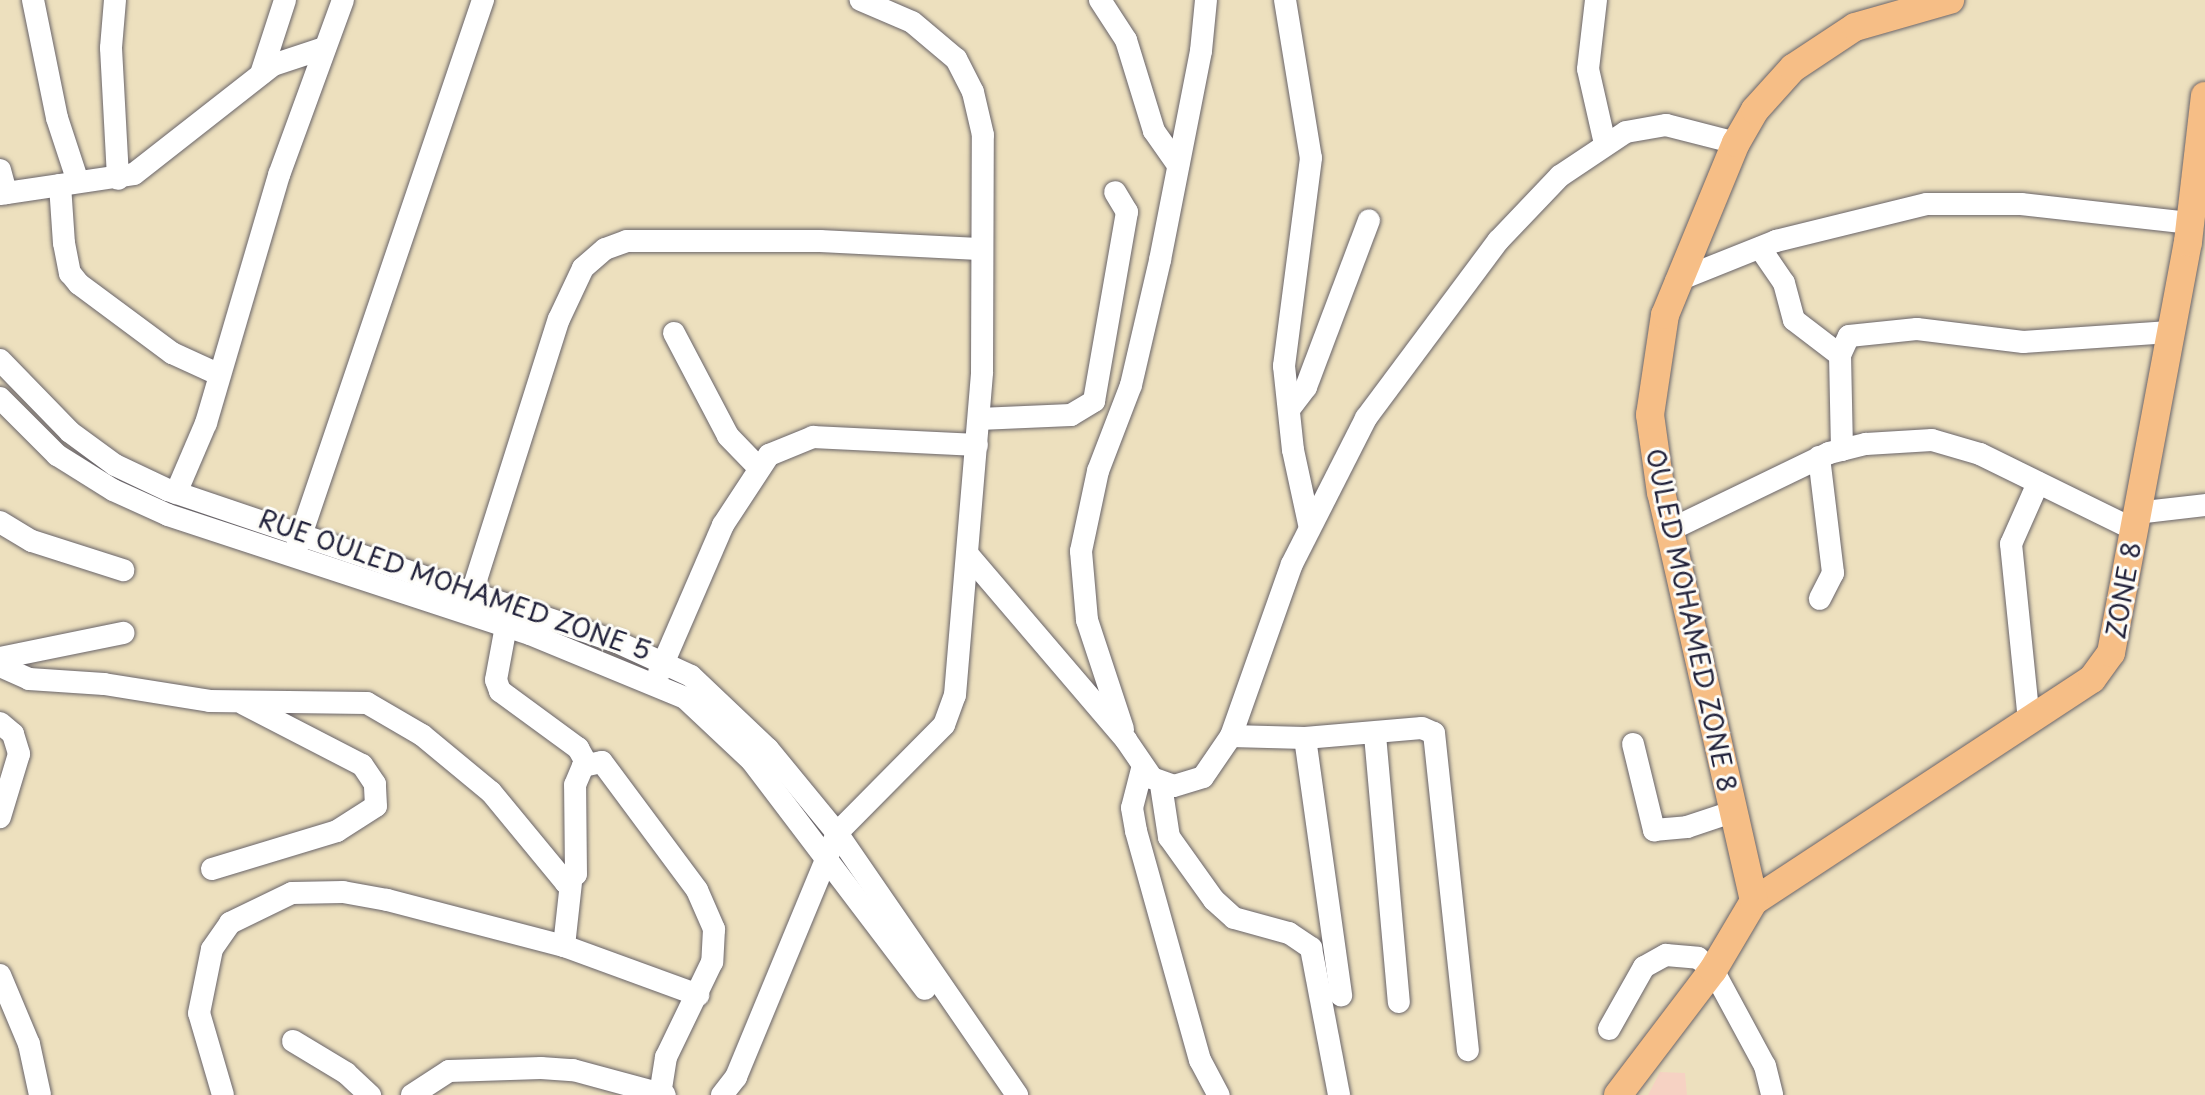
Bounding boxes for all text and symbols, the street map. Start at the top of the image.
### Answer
street label: OULED MOHAMED ZONE 8 [1640,444,1744,796]
street label: RUE OULED MOHAMED ZONE 5 [253,501,657,667]
street label: ZONE 8 [2099,539,2147,641]

